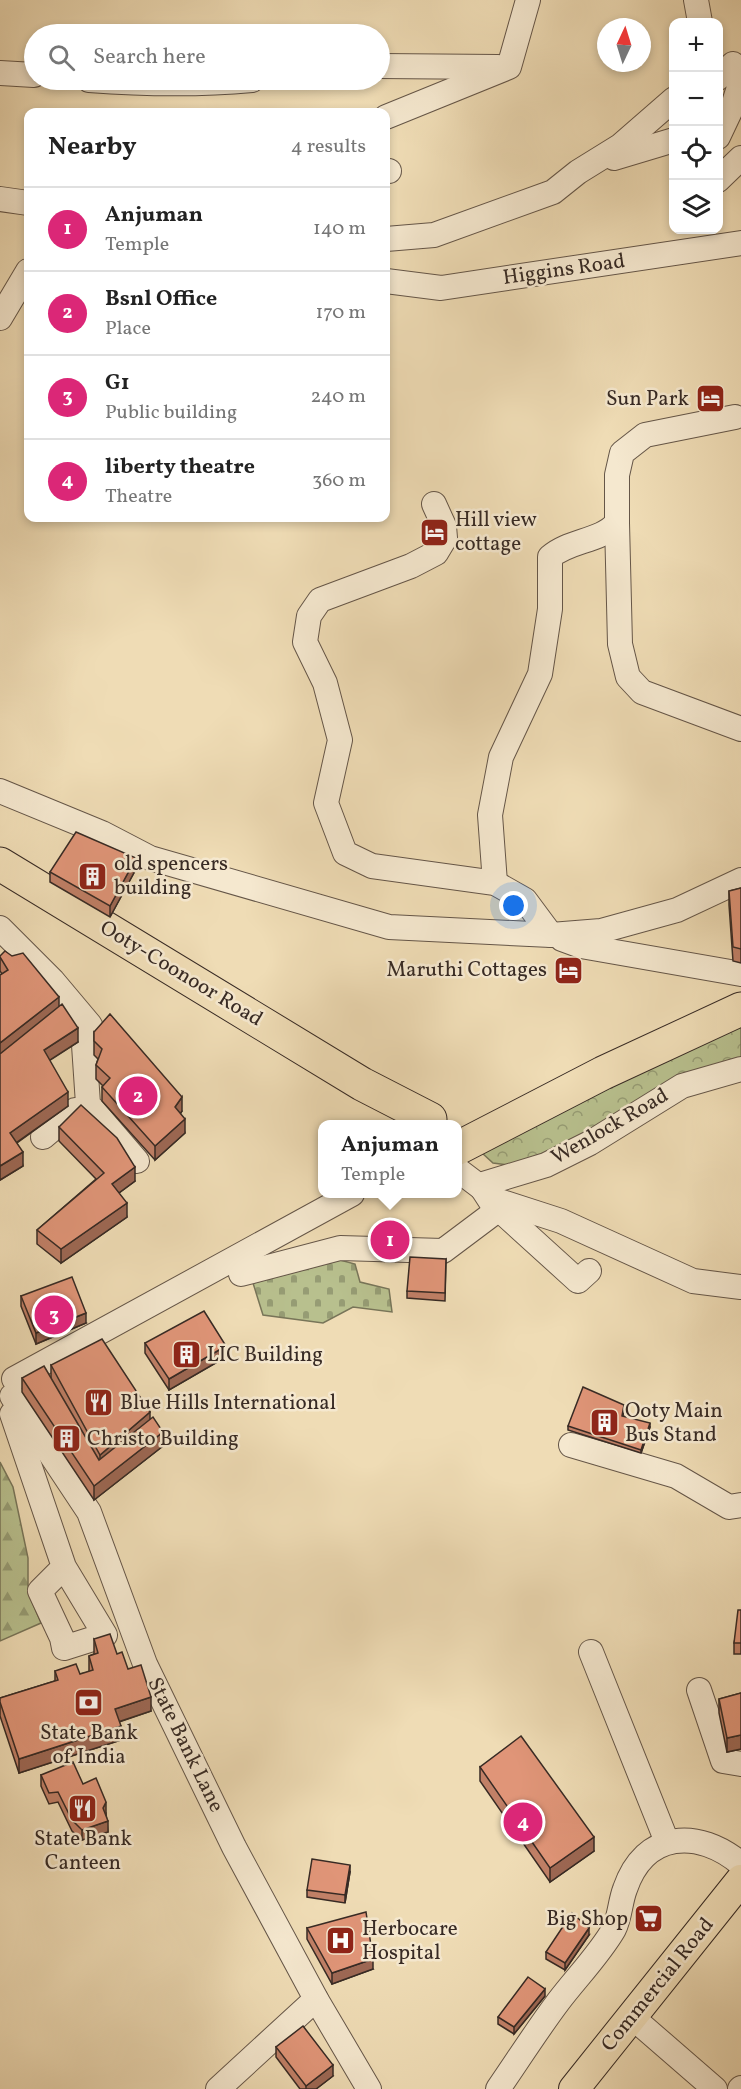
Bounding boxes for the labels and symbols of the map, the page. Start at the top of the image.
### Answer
north arrow [597,18,651,72]
street label: Higgins Road [501,247,627,293]
hotel icon: Sun Park [694,383,726,415]
place label: Sun Park [606,385,690,414]
place label: Hill view cottage [455,506,537,559]
hotel icon: Hill view cottage [418,516,450,548]
place label: old spencers building [114,850,228,903]
building icon: old spencers building [77,860,109,892]
your location [499,891,528,920]
street label: Ooty-Coonoor Road [94,914,268,1034]
hotel icon: Maruthi Cottages [552,954,584,986]
place label: Maruthi Cottages [386,956,547,985]
pin: 2 [118,1074,158,1118]
street label: Wenlock Road [546,1082,674,1172]
pin: 1 [370,1218,410,1262]
pin: 3 [34,1292,74,1338]
building icon: LIC Building [170,1339,202,1371]
place label: LIC Building [207,1341,323,1370]
restaurant icon: Blue Hills International [83,1387,115,1419]
place label: Blue Hills International [120,1389,336,1418]
place label: Ooty Main Bus Stand [625,1397,723,1450]
building icon: Ooty Main Bus Stand [588,1407,620,1439]
building icon: Christo Building [50,1423,82,1455]
place label: Christo Building [87,1425,239,1454]
street label: State Bank Lane [140,1673,230,1817]
bank icon: State Bank of India [73,1686,105,1718]
place label: State Bank of India [40,1719,139,1772]
restaurant icon: State Bank Canteen [67,1792,99,1824]
pin: 4 [504,1800,542,1844]
place label: State Bank Canteen [34,1825,133,1878]
supermarket icon: Big Shop [633,1903,665,1935]
place label: Big Shop [546,1905,628,1934]
street label: Commercial Road [595,1912,721,2058]
place label: Herbocare Hospital [362,1915,458,1968]
hospital icon: Herbocare Hospital [325,1925,357,1957]

